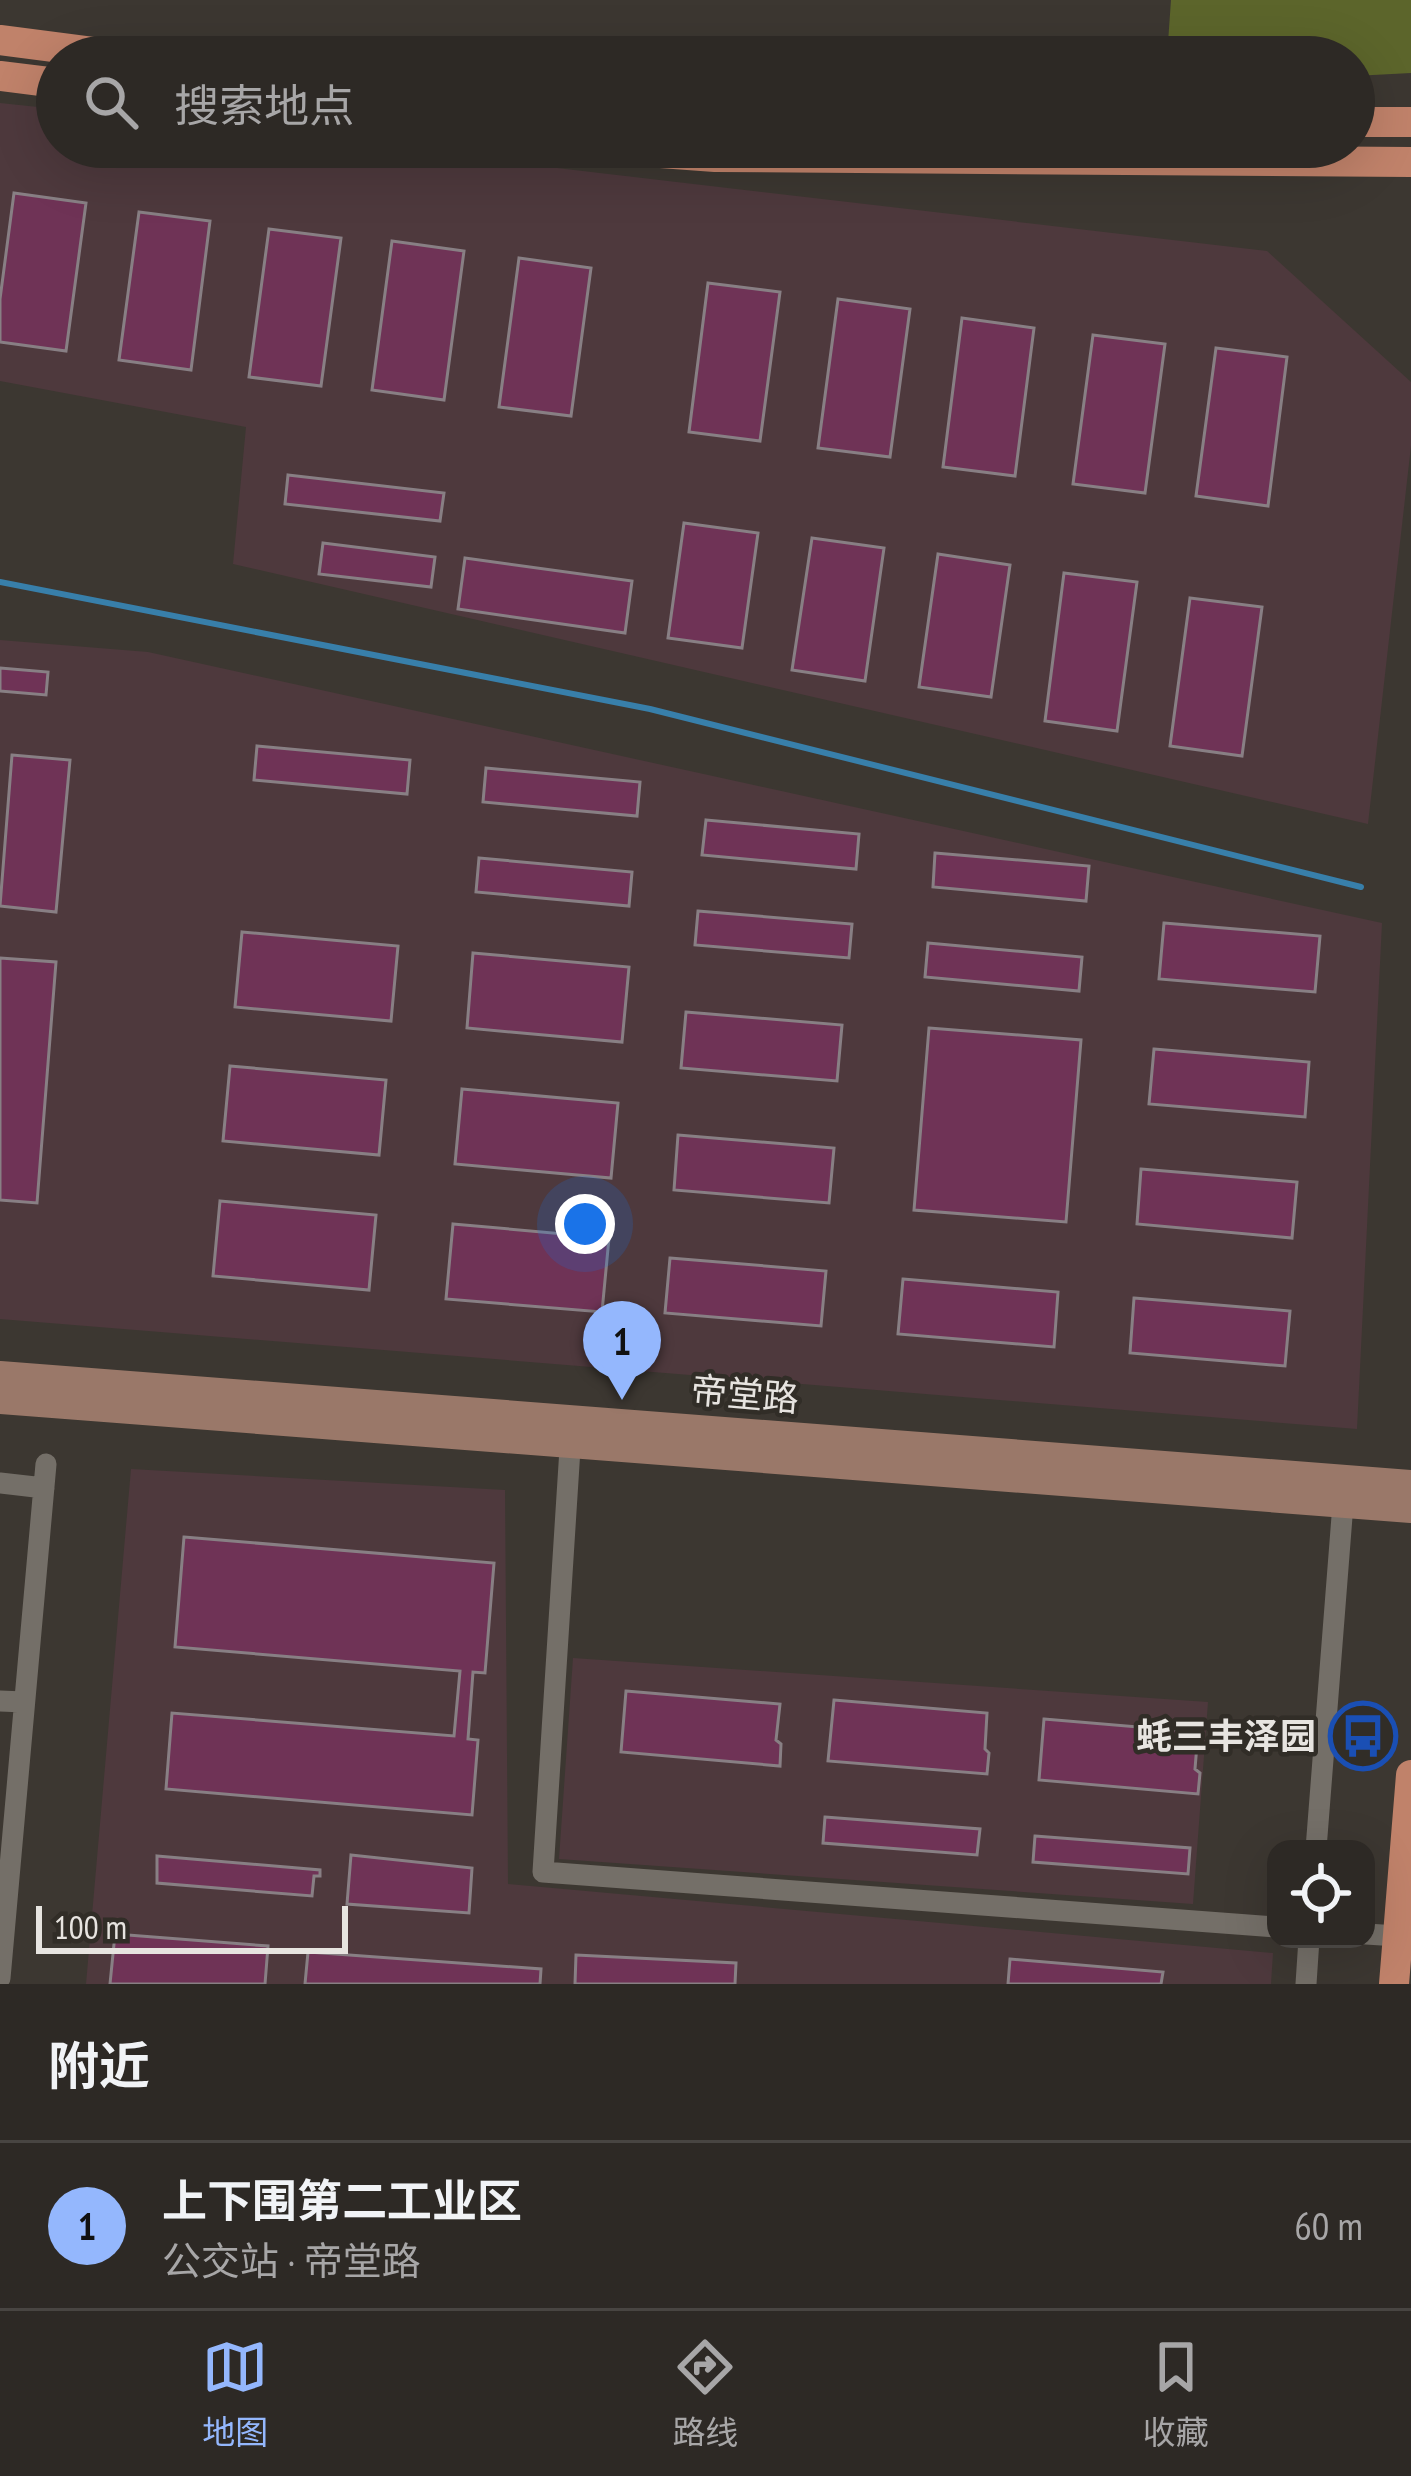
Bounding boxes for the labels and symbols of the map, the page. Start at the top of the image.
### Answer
your location [555,1194,615,1254]
pin: 1 [583,1301,661,1400]
street label: 帝堂路 [689,1365,801,1422]
bus stop icon: 蚝三丰泽园 [1328,1701,1398,1771]
place label: 蚝三丰泽园 [1136,1712,1316,1759]
scale bar [36,1900,348,1953]

